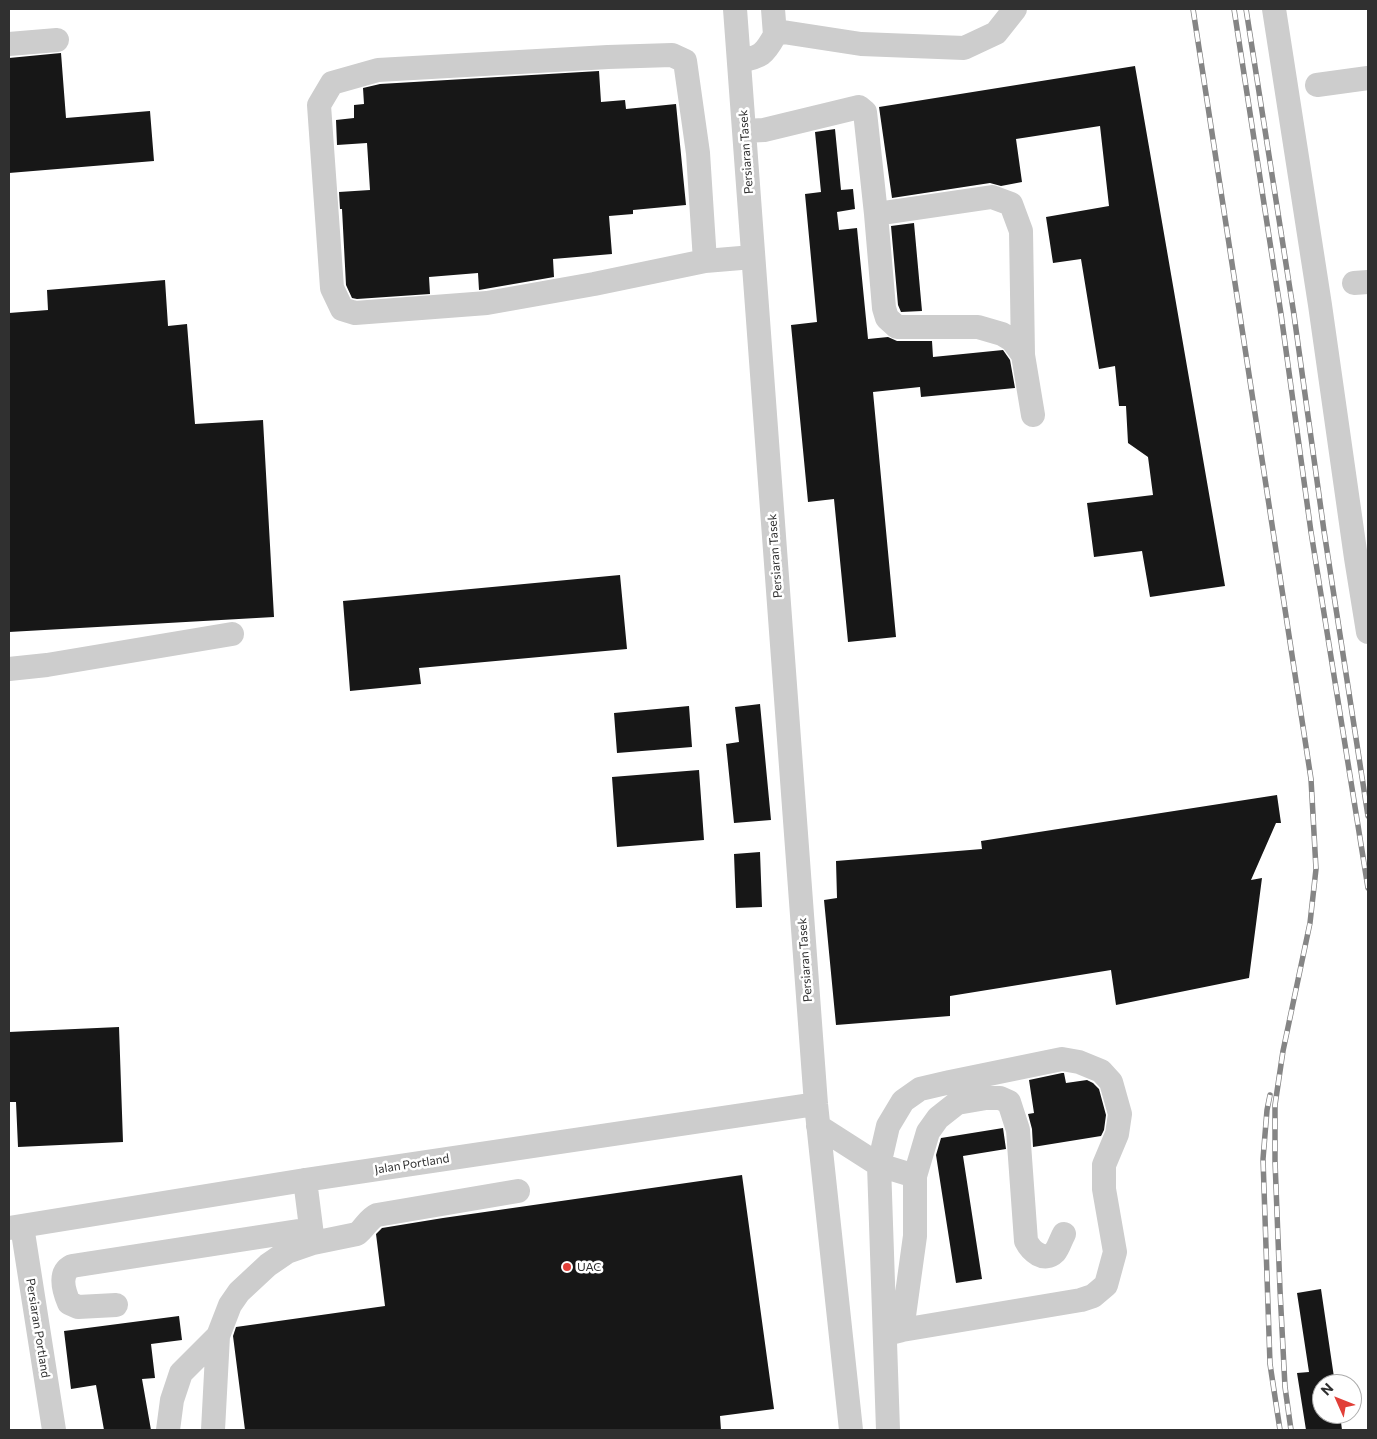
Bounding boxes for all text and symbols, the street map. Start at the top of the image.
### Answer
street label: Persiaran Tasek [736,109,756,195]
street label: Persiaran Tasek [765,513,785,599]
street label: Persiaran Tasek [795,917,815,1003]
street label: Jalan Portland [374,1151,450,1177]
place label: UAC [577,1260,602,1274]
marker: UAC [561,1261,573,1273]
street label: Persiaran Portland [23,1277,53,1379]
north arrow [1312,1374,1362,1424]
text: N [1317,1379,1336,1399]

